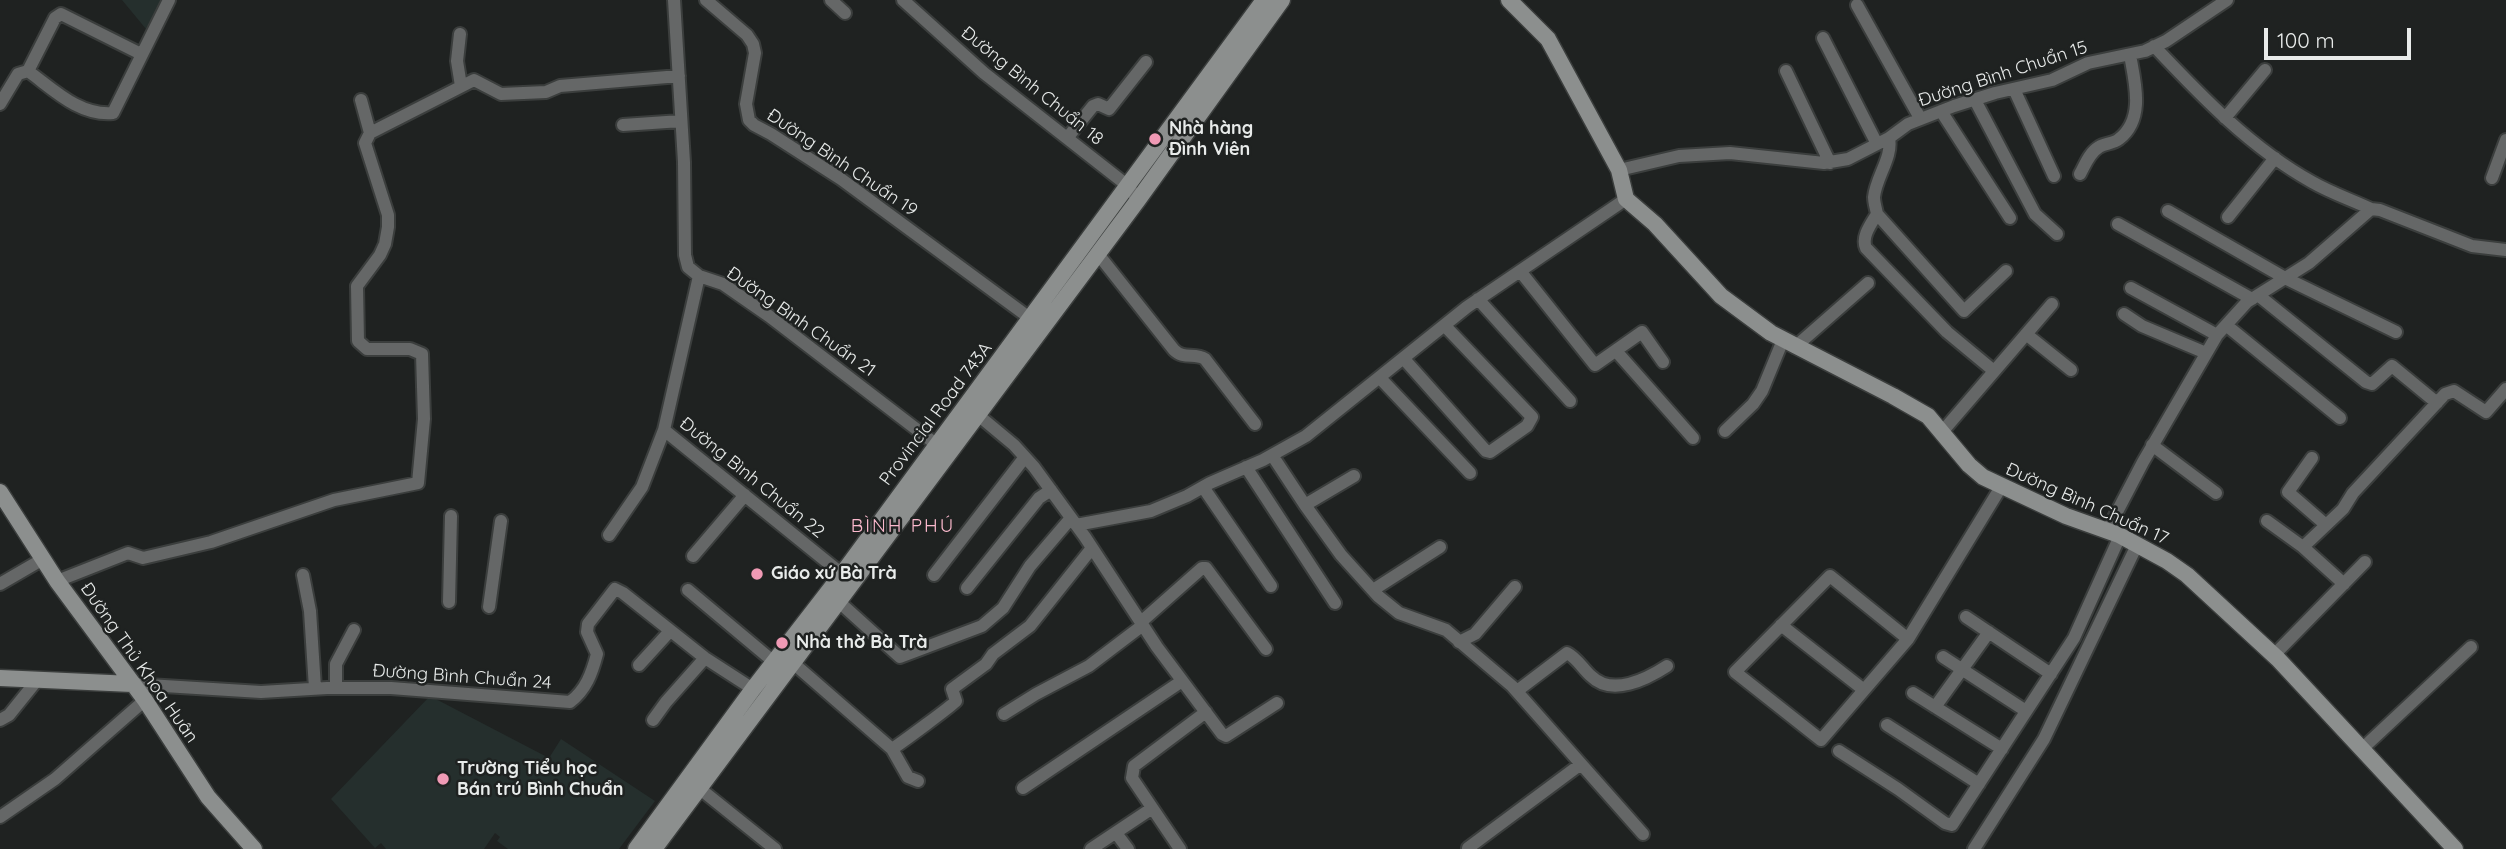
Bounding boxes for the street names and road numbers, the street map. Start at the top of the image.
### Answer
street label: Đường Bình Chuẩn 18 [957,22,1107,150]
street label: Đường Bình Chuẩn 15 [1916,36,2090,112]
street label: Đường Bình Chuẩn 19 [763,105,921,221]
street label: Đường Bình Chuẩn 21 [722,262,880,382]
street label: Provincial Road 743A [875,338,997,490]
street label: Đường Bình Chuẩn 22 [675,413,829,543]
street label: Đường Bình Chuẩn 17 [2002,458,2172,550]
street label: Đường Thủ Khoa Huân [76,579,202,747]
street label: Đường Bình Chuẩn 24 [372,660,552,694]

